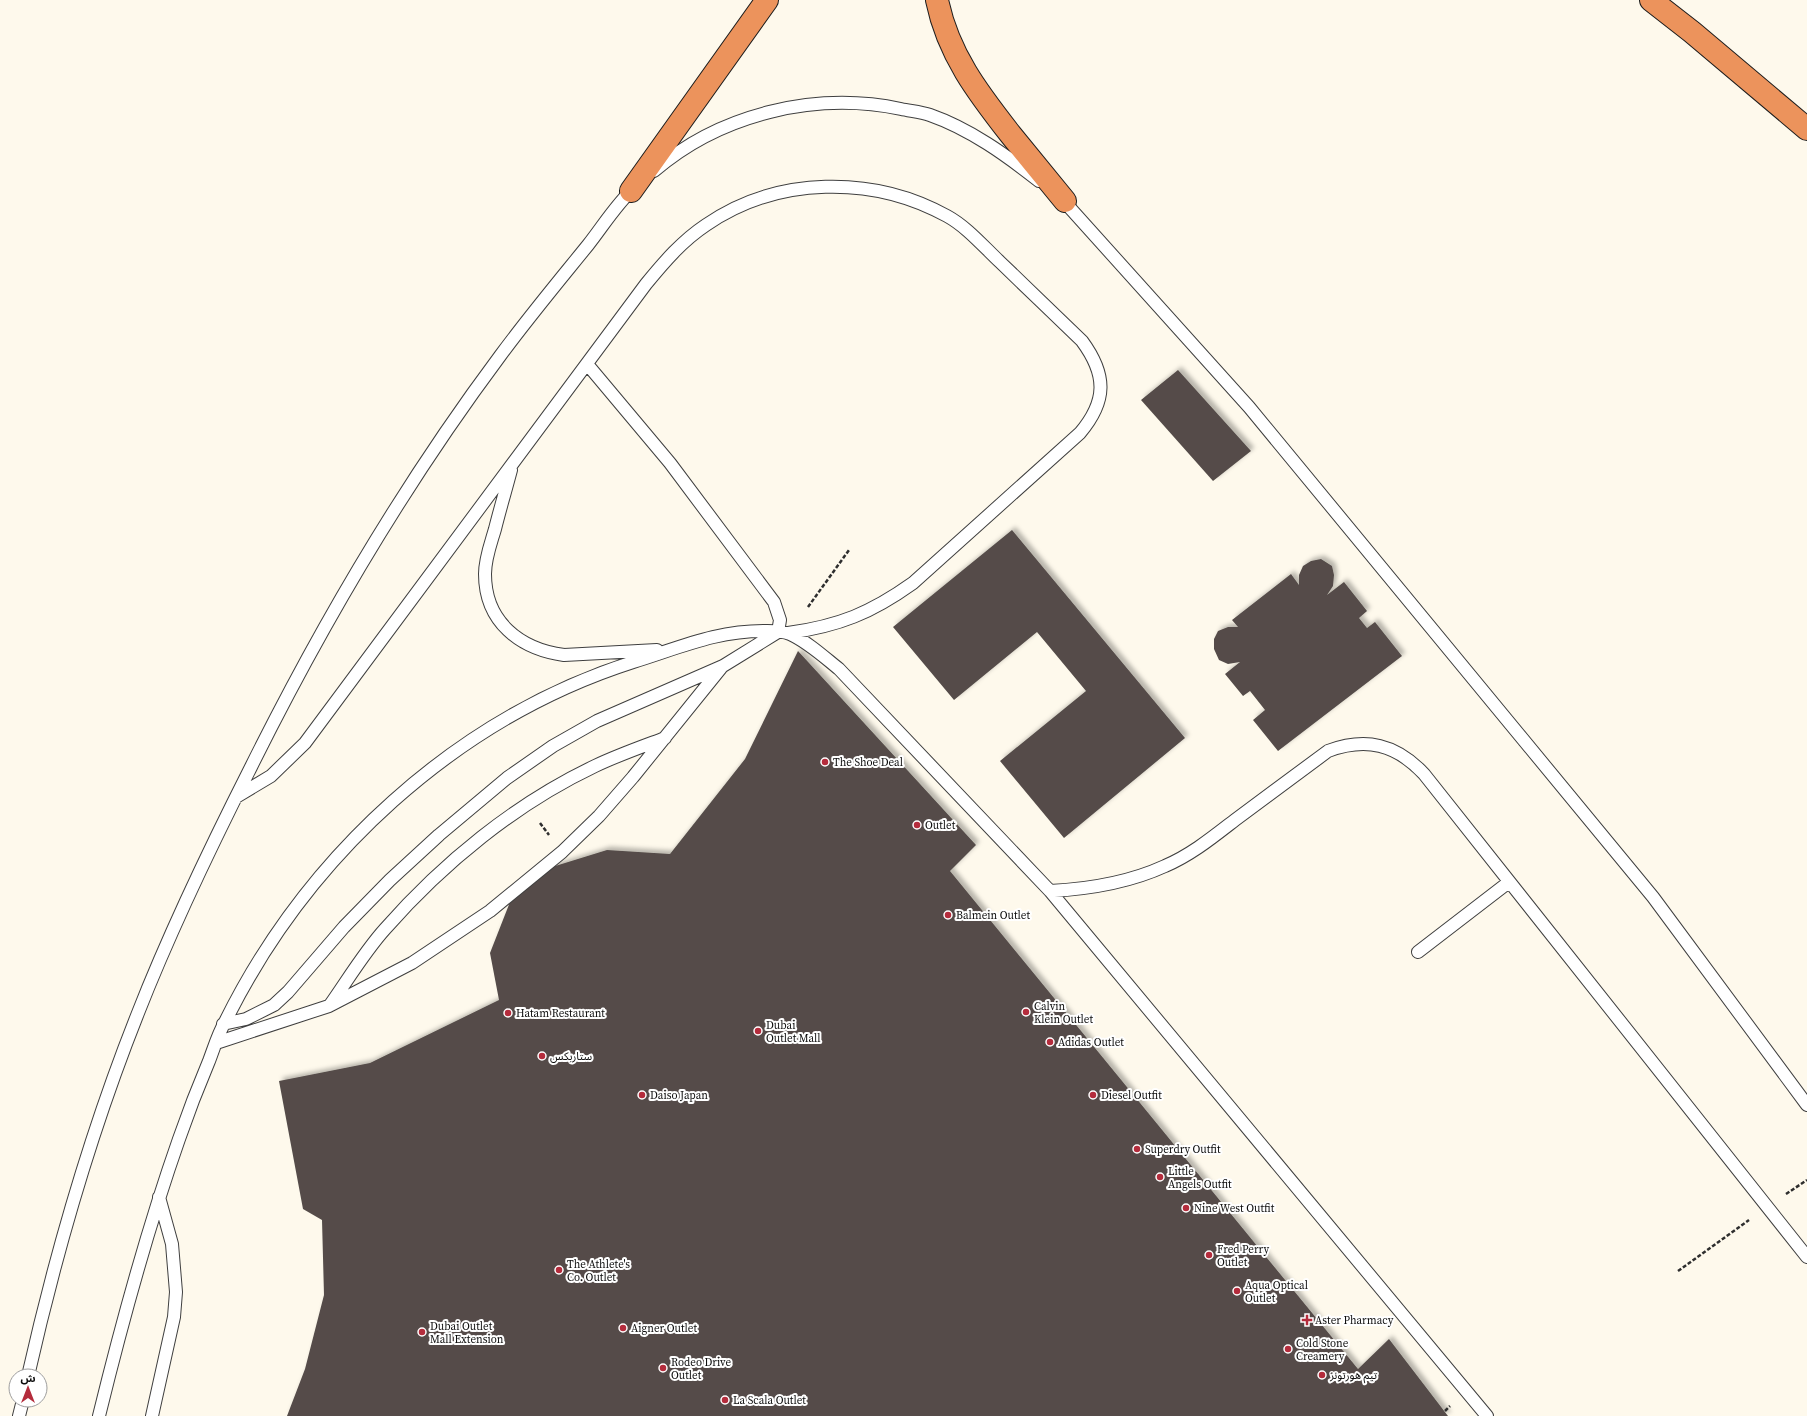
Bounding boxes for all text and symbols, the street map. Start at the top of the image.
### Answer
place label: The Shoe Deal [833,755,903,770]
marker: The Shoe Deal [820,757,830,767]
place label: Outlet [925,818,956,833]
marker: Outlet [912,820,922,830]
place label: Balmein Outlet [956,908,1030,923]
marker: Balmein Outlet [943,910,953,920]
place label: Calvin Klein Outlet [1034,999,1093,1027]
place label: Hatam Restaurant [516,1006,605,1021]
marker: Calvin Klein Outlet [1021,1007,1031,1017]
marker: Hatam Restaurant [503,1008,513,1018]
place label: Dubai Outlet Mall [766,1018,821,1046]
marker: Dubai Outlet Mall [753,1026,763,1036]
place label: Adidas Outlet [1058,1035,1124,1050]
marker: Adidas Outlet [1045,1037,1055,1047]
place label: ستاربكس [550,1049,593,1064]
marker: ستاربكس [537,1051,547,1061]
place label: Daiso Japan [650,1088,708,1103]
place label: Diesel Outfit [1101,1088,1162,1103]
marker: Daiso Japan [637,1090,647,1100]
marker: Diesel Outfit [1088,1090,1098,1100]
place label: Superdry Outfit [1145,1142,1221,1157]
marker: Superdry Outfit [1132,1144,1142,1154]
place label: Little Angels Outfit [1168,1164,1232,1192]
marker: Little Angels Outfit [1155,1172,1165,1182]
place label: Nine West Outfit [1194,1201,1275,1216]
marker: Nine West Outfit [1181,1203,1191,1213]
place label: Fred Perry Outlet [1217,1242,1269,1270]
marker: Fred Perry Outlet [1204,1250,1214,1260]
place label: The Athlete's Co. Outlet [567,1257,630,1285]
marker: The Athlete's Co. Outlet [554,1265,564,1275]
place label: Aqua Optical Outlet [1245,1278,1308,1306]
marker: Aqua Optical Outlet [1232,1286,1242,1296]
place label: Aster Pharmacy [1315,1313,1394,1328]
marker: Aster Pharmacy [1302,1315,1312,1325]
place label: Dubai Outlet Mall Extension [430,1319,504,1347]
place label: Aigner Outlet [631,1321,697,1336]
marker: Aigner Outlet [618,1323,628,1333]
marker: Dubai Outlet Mall Extension [417,1327,427,1337]
place label: Cold Stone Creamery [1296,1336,1349,1364]
marker: Cold Stone Creamery [1283,1344,1293,1354]
place label: Rodeo Drive Outlet [671,1355,731,1383]
marker: Rodeo Drive Outlet [658,1363,668,1373]
north arrow [8,1368,48,1408]
place label: تيم هورتونز [1329,1368,1377,1384]
marker: تيم هورتونز [1317,1370,1327,1380]
text: ش [20,1371,36,1386]
place label: La Scala Outlet [733,1393,806,1408]
marker: La Scala Outlet [720,1395,730,1405]

